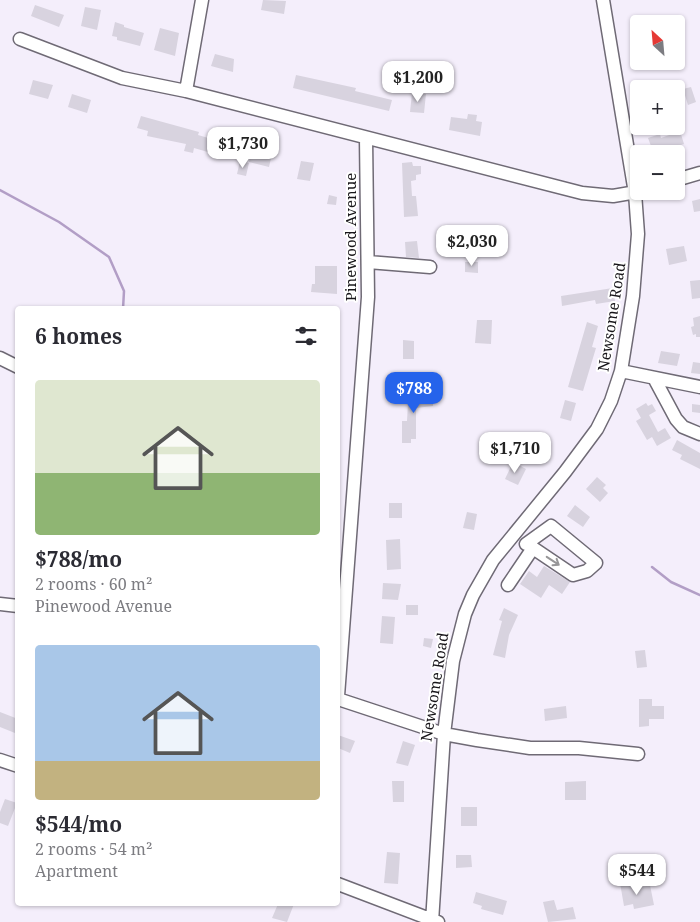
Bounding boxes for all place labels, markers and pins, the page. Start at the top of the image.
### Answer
pin: $1,200 [377,61,459,103]
pin: $1,730 [202,126,284,169]
pin: $2,030 [431,224,513,267]
pin: $788 [384,372,444,414]
pin: $1,710 [474,432,556,474]
pin: $544 [607,854,667,896]

